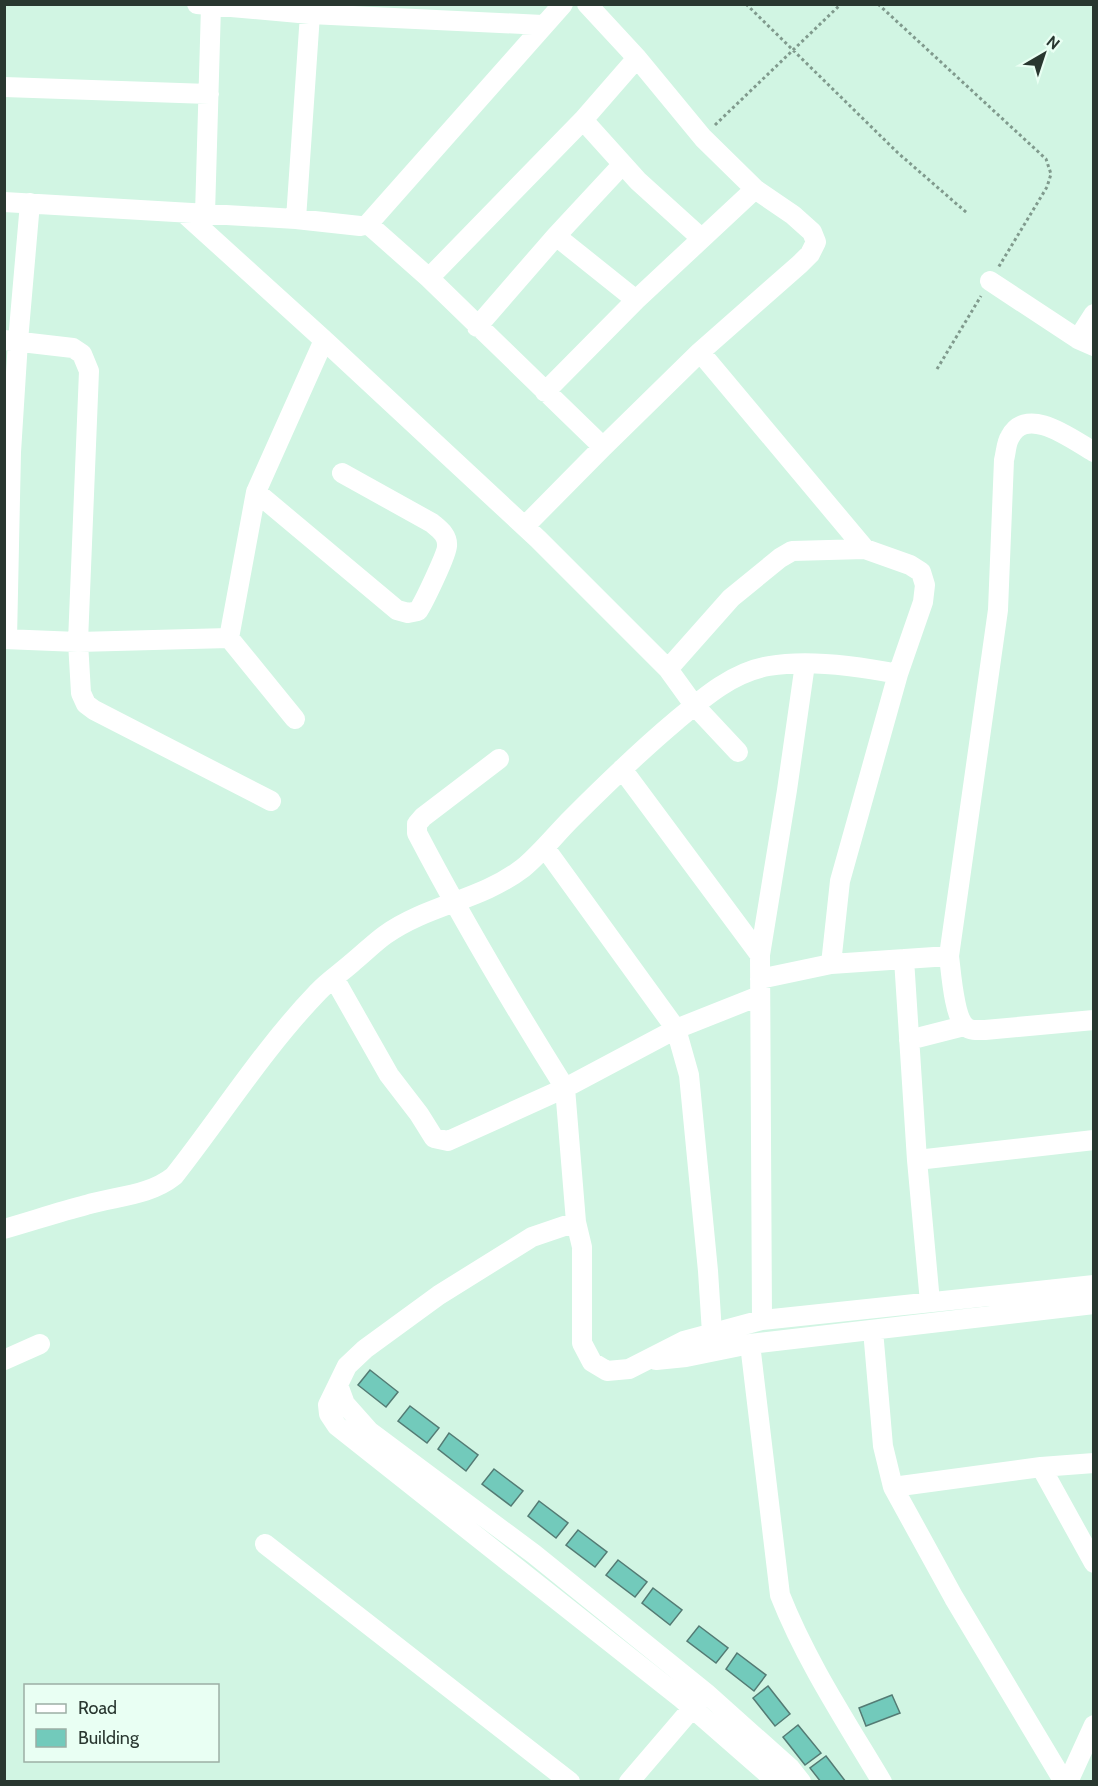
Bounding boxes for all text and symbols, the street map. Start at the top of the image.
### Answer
north arrow [1014,24,1074,84]
text: N [1043,32,1063,54]
legend [24,1684,219,1762]
text: Road [78,1697,117,1719]
text: Building [78,1727,140,1749]

